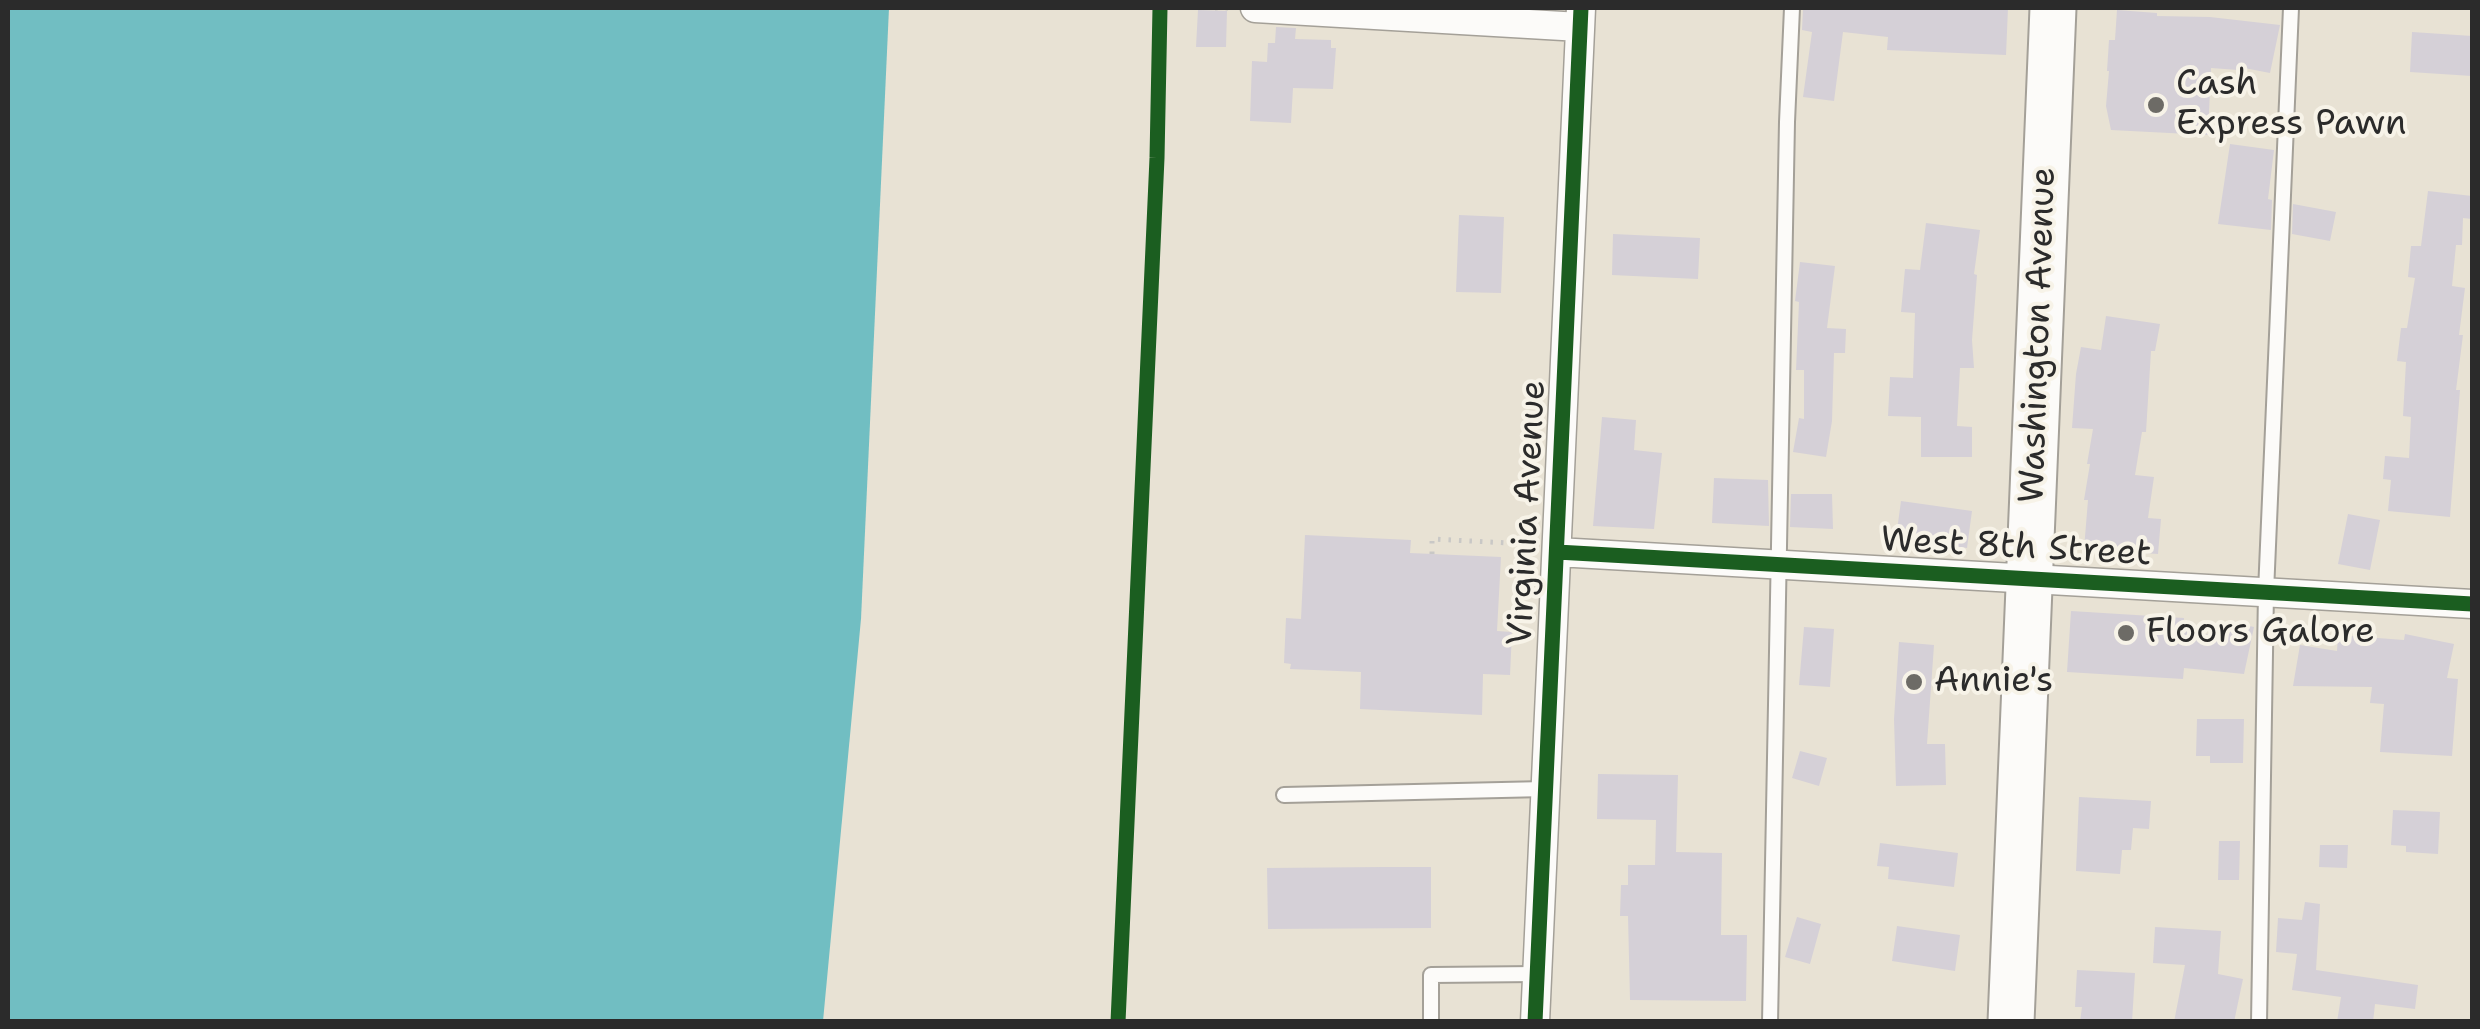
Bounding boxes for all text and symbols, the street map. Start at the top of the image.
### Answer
place label: Cash Express Pawn [2176,64,2406,146]
marker: Cash Express Pawn [2145,94,2167,116]
street label: Washington Avenue [2012,166,2066,504]
street label: Virginia Avenue [1500,379,1556,647]
street label: West 8th Street [1880,520,2152,576]
place label: Floors Galore [2146,612,2375,654]
marker: Floors Galore [2115,622,2137,644]
place label: Annie's [1934,661,2053,703]
marker: Annie's [1903,671,1925,693]

